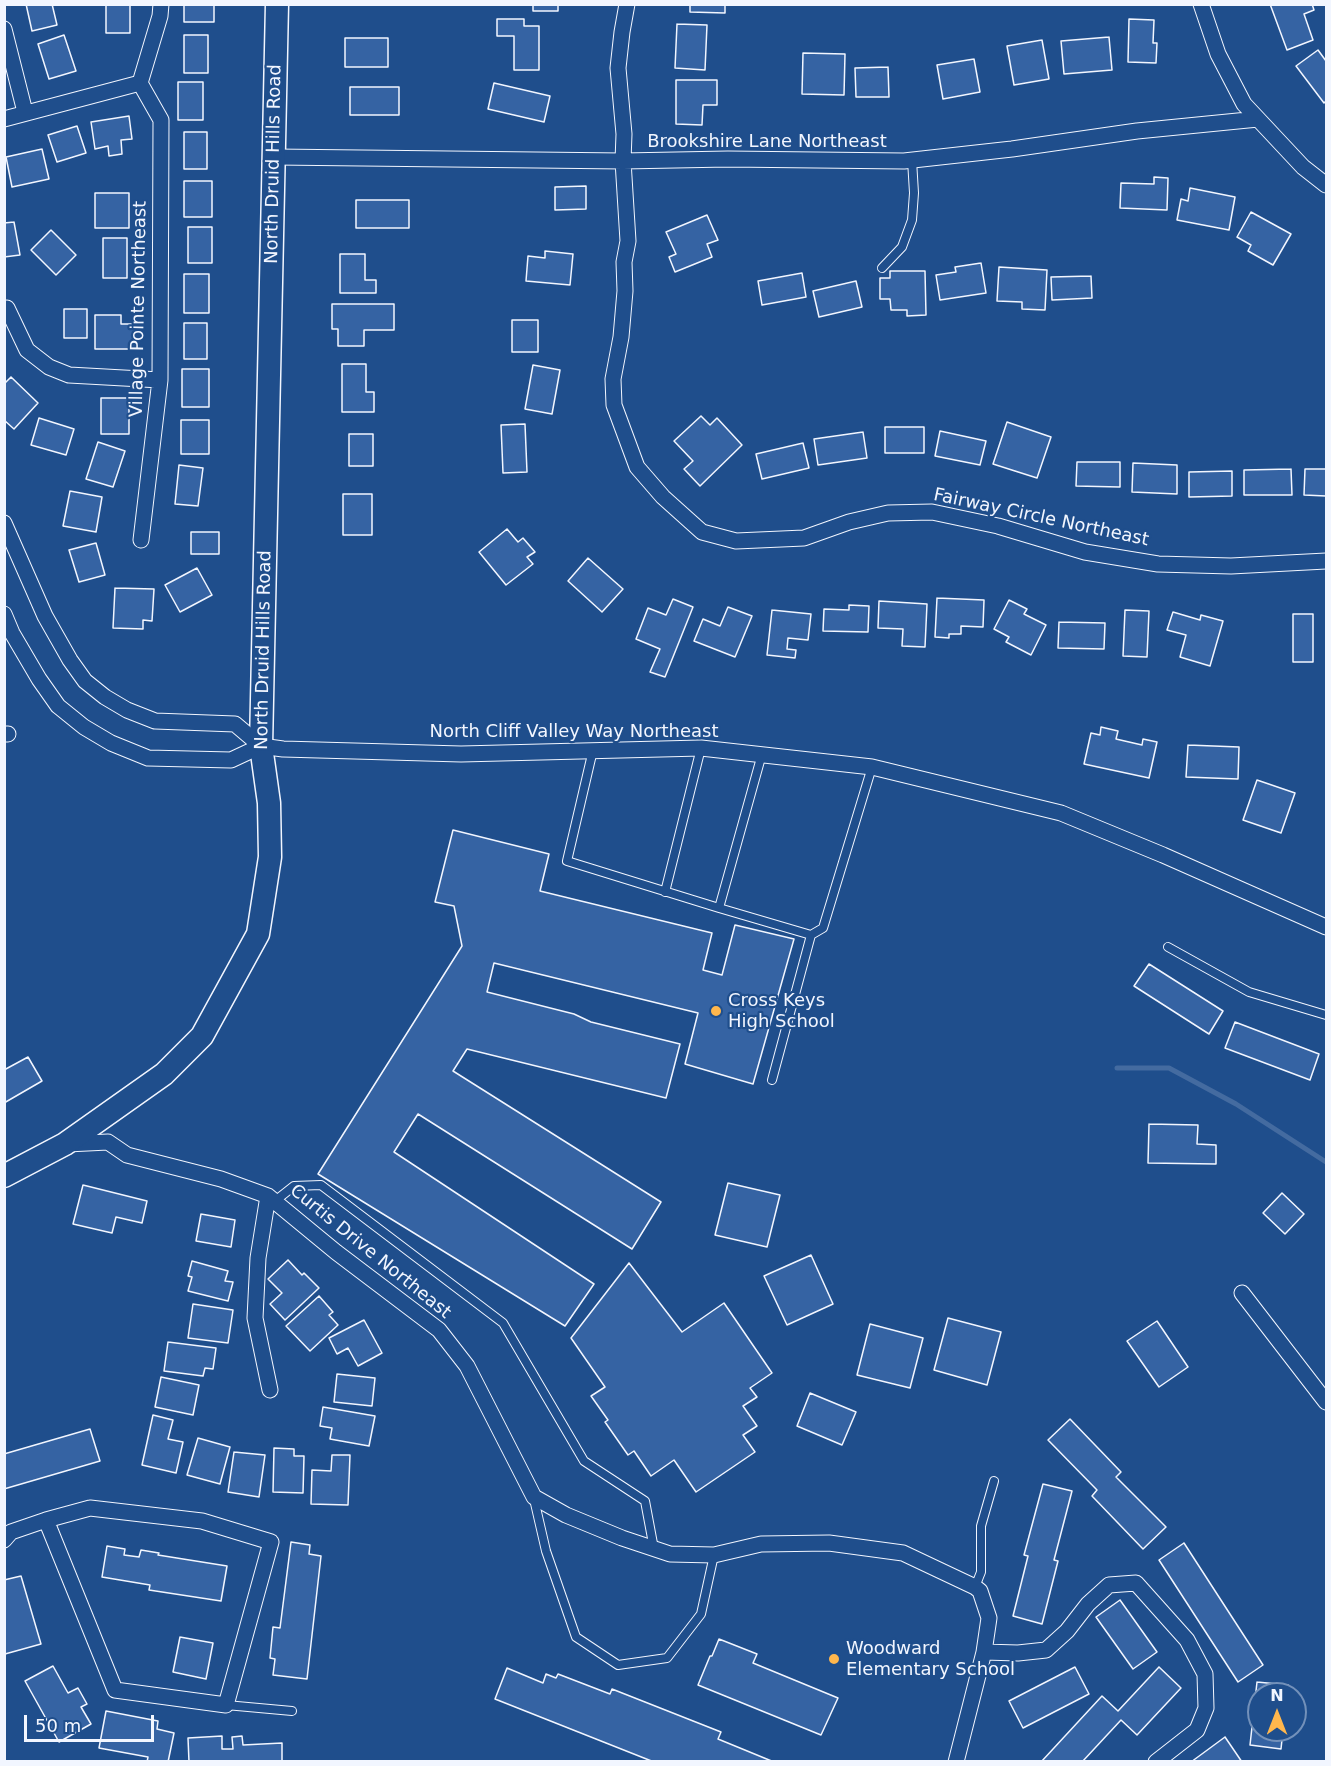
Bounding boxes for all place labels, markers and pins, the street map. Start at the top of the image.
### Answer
place label: Cross Keys High School [728,990,835,1032]
marker: Cross Keys High School [709,1004,723,1018]
place label: Woodward Elementary School [846,1638,1015,1680]
marker: Woodward Elementary School [827,1652,841,1666]

